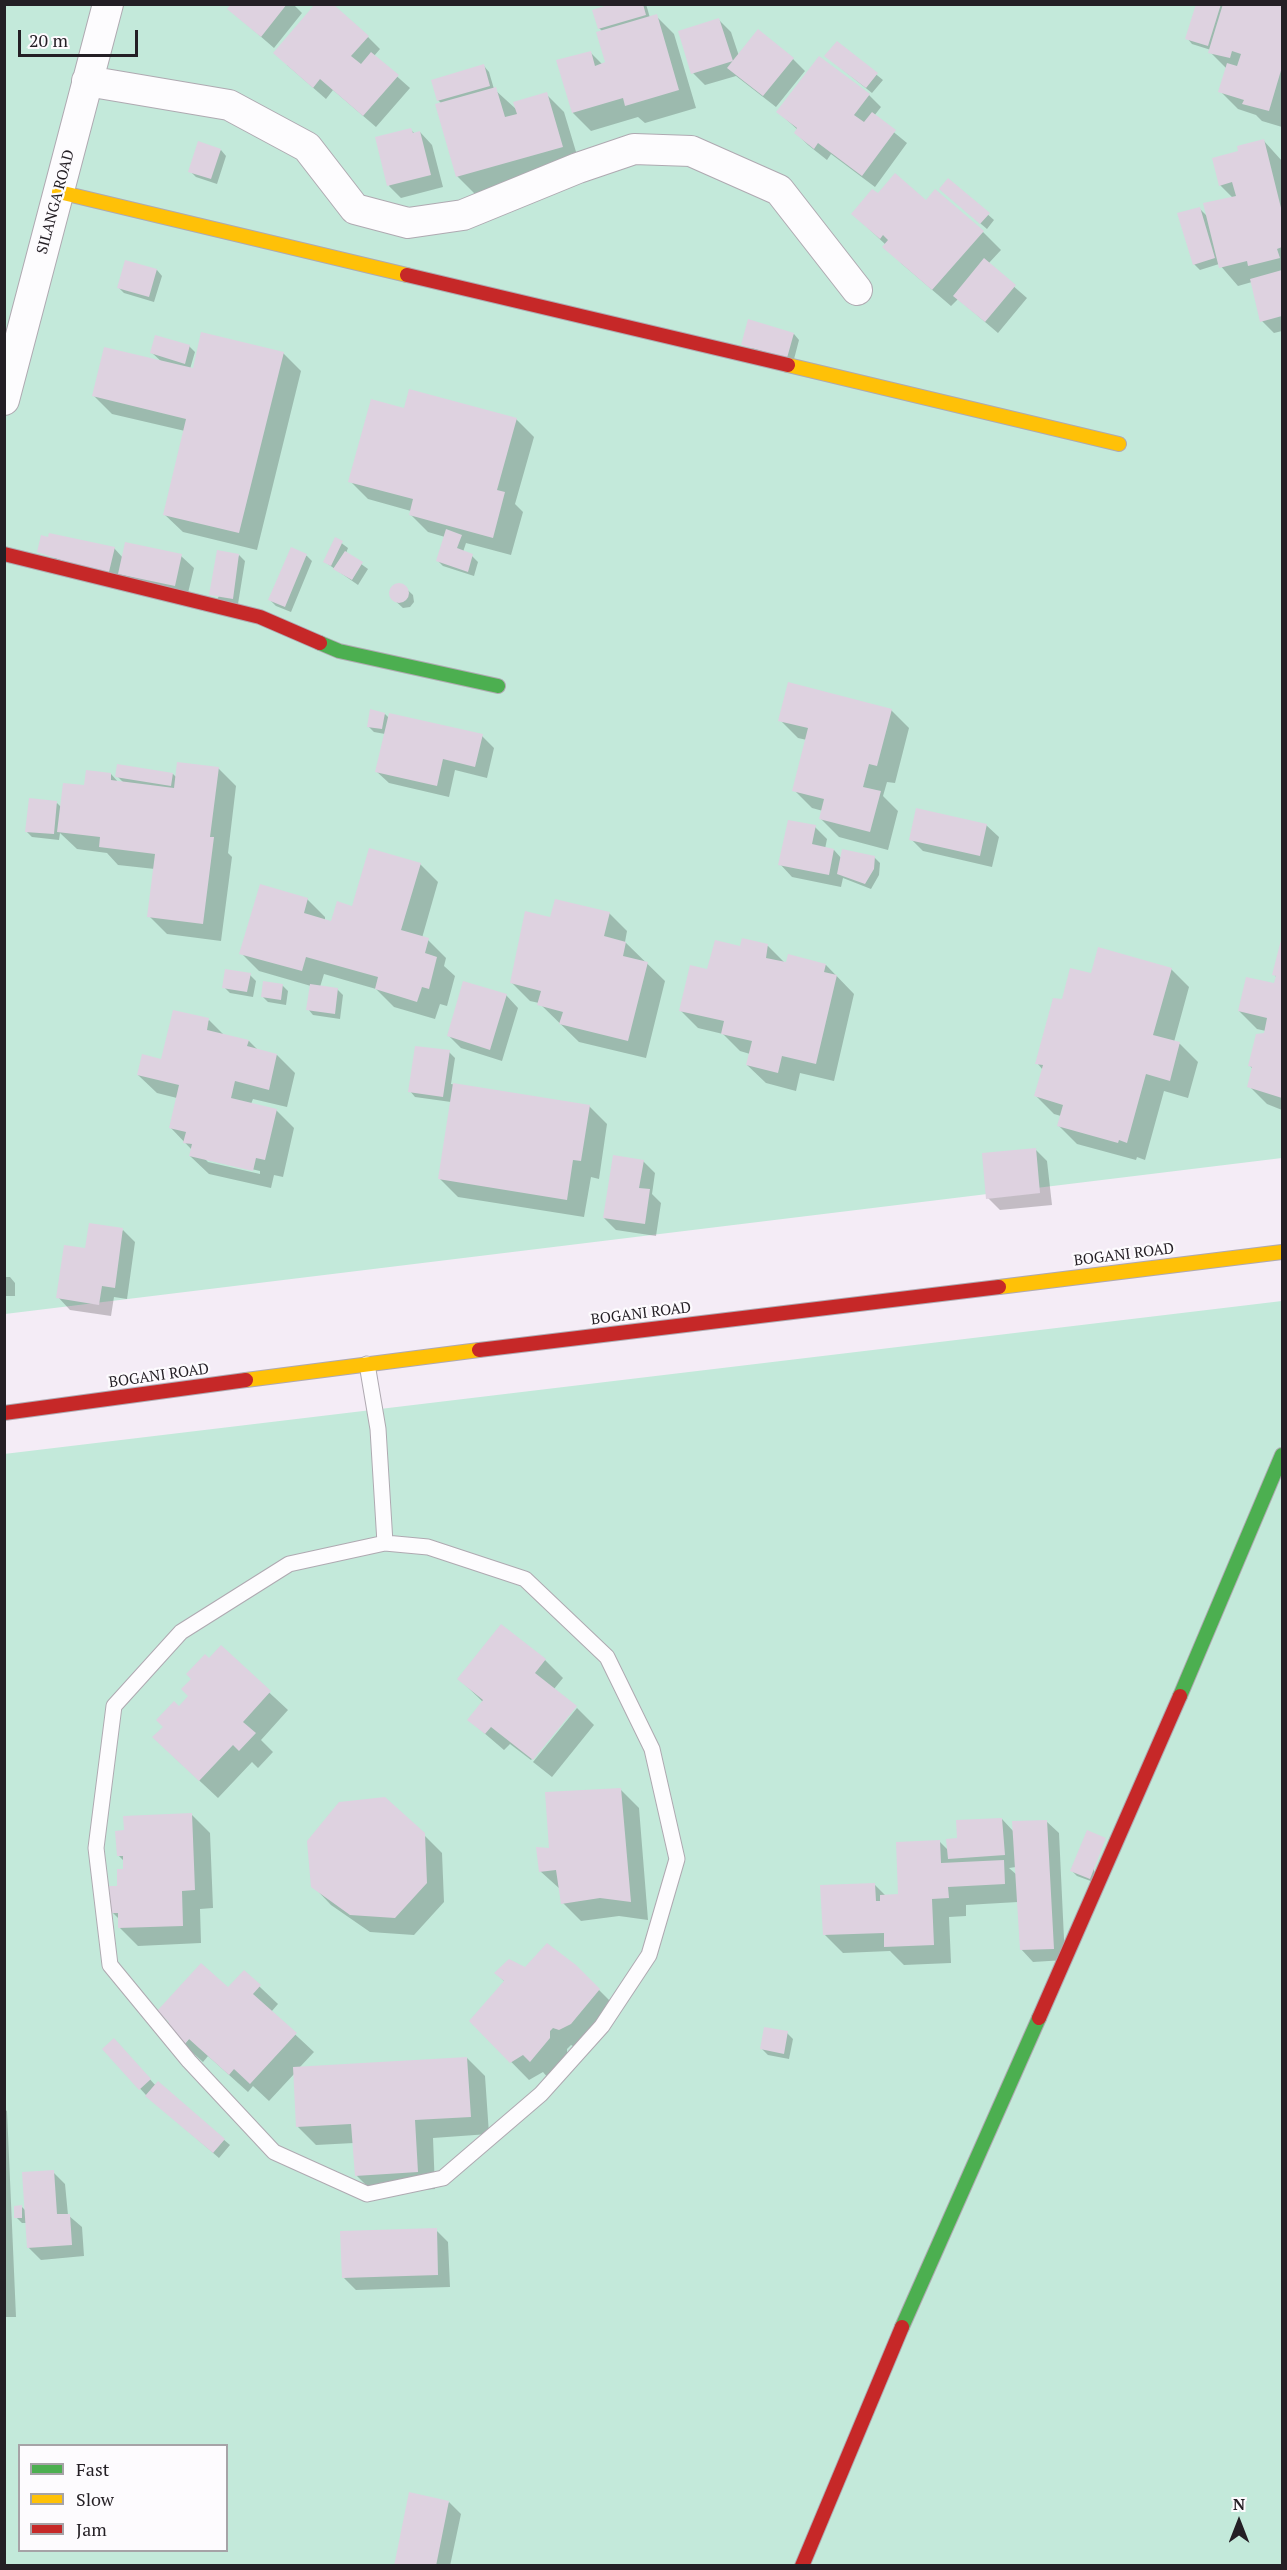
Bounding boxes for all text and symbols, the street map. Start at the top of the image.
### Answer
scale bar [21,18,141,56]
text: 20 m [29,28,68,52]
street label: SILANGA ROAD [33,148,79,256]
street label: BOGANI ROAD [1073,1240,1175,1270]
street label: BOGANI ROAD [590,1299,692,1329]
street label: BOGANI ROAD [108,1360,210,1392]
legend [18,2444,228,2552]
text: Fast [76,2457,109,2481]
text: Slow [76,2487,114,2511]
north arrow [1209,2492,1269,2552]
text: N [1233,2493,1245,2515]
text: Jam [76,2517,107,2541]

